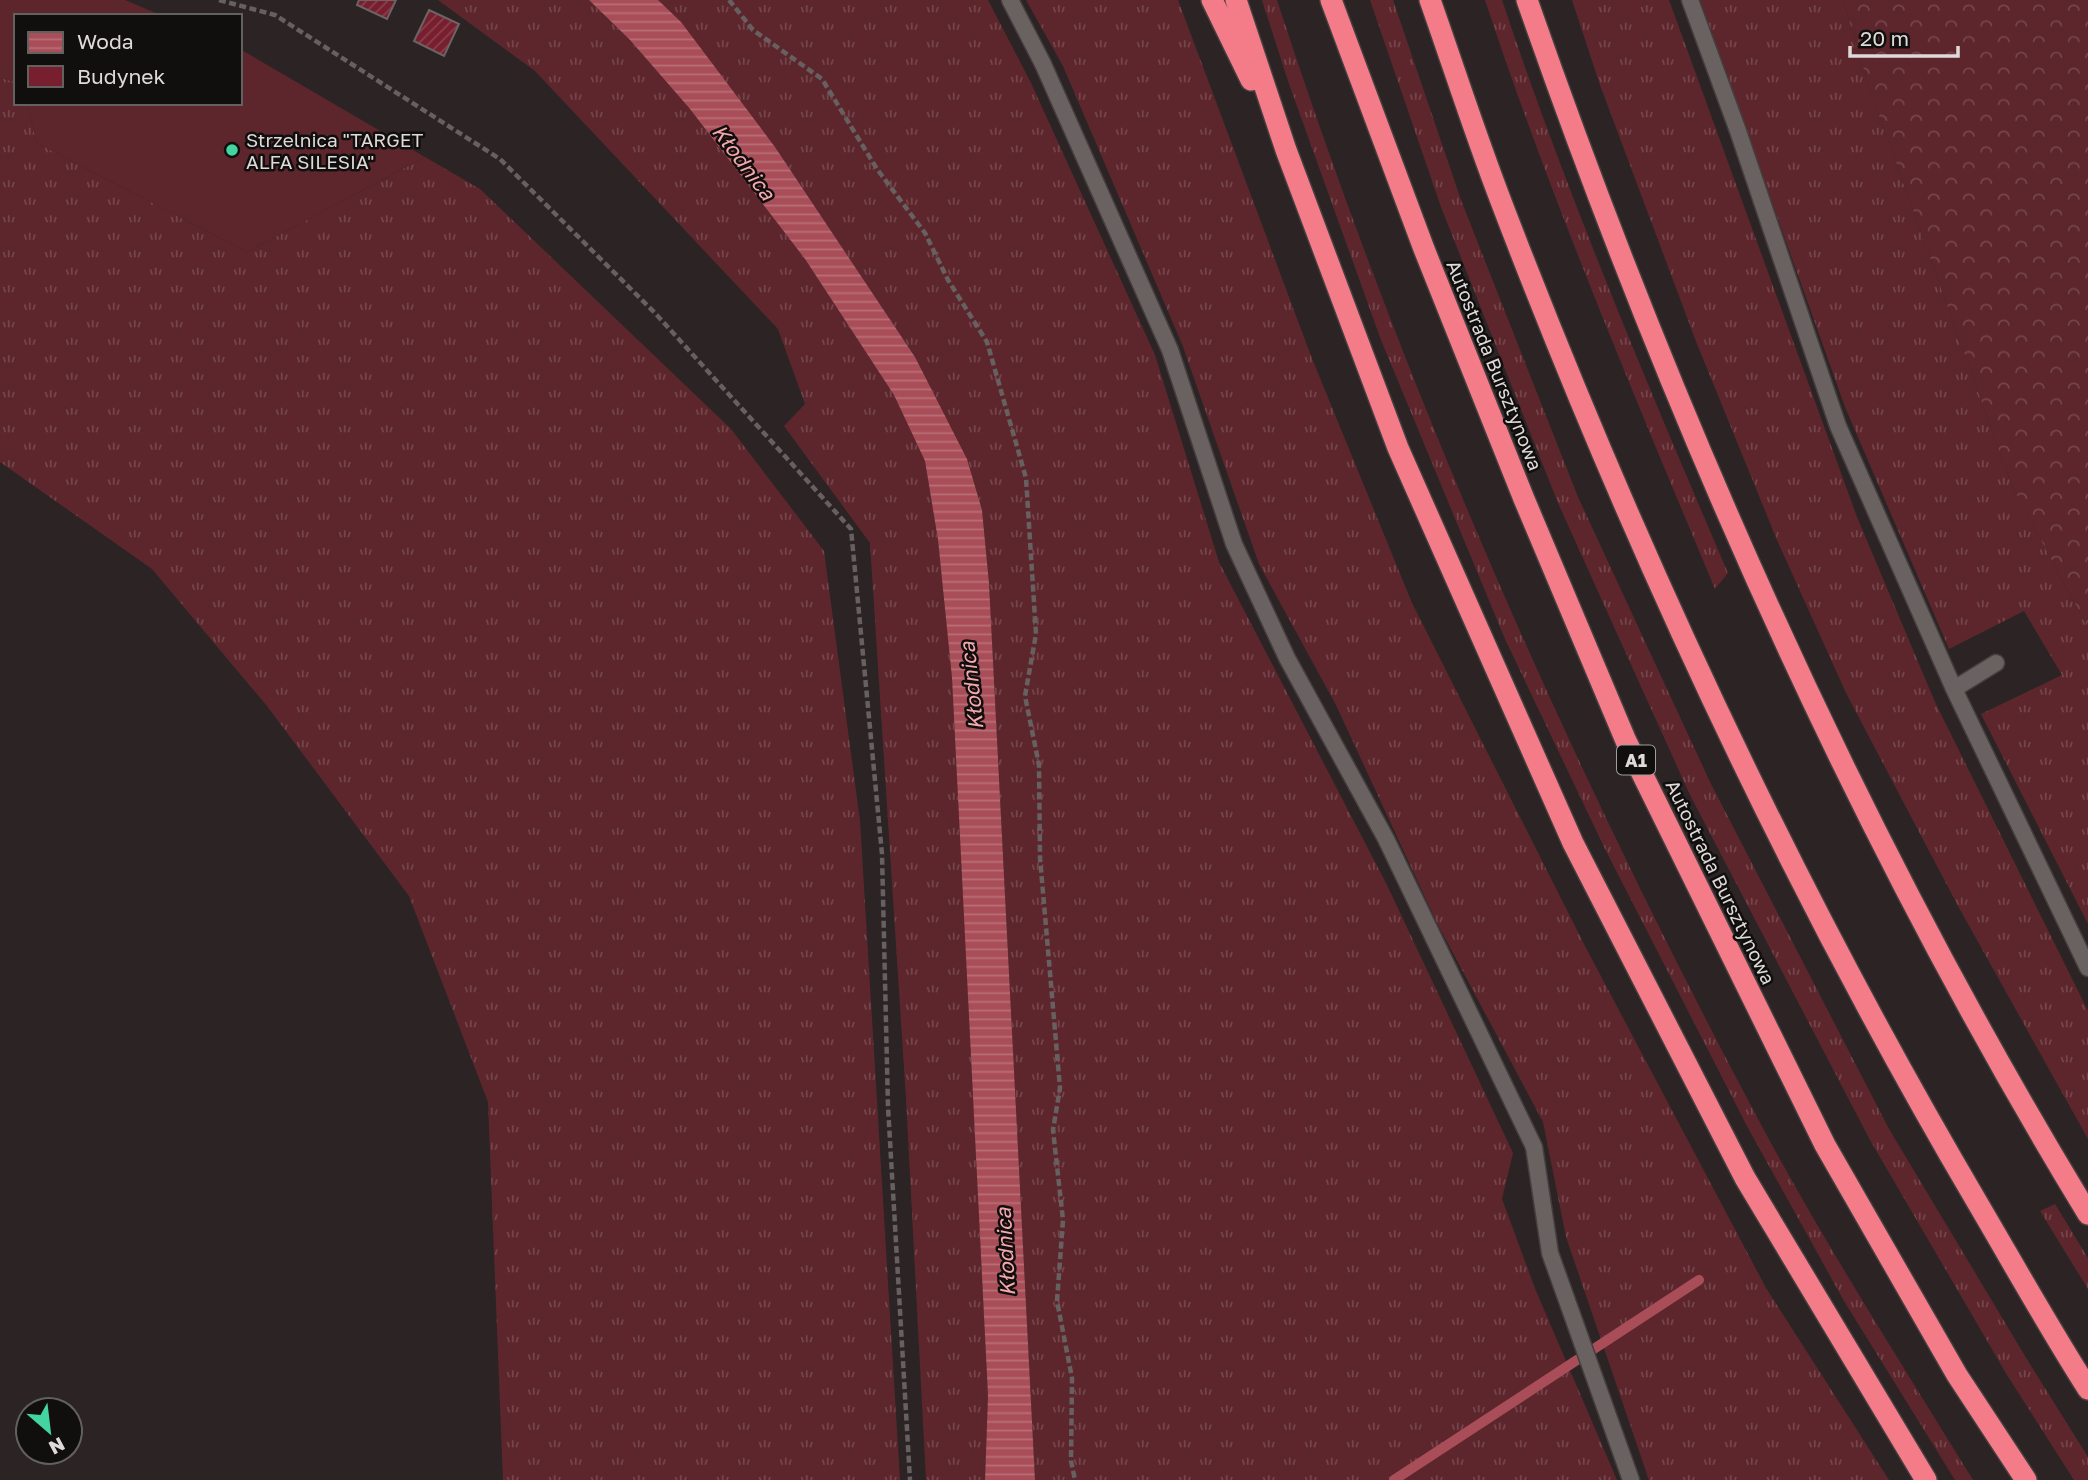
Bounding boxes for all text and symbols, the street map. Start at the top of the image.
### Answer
legend [14,14,242,105]
scale bar [1850,14,1958,58]
text: 20 m [1860,25,1909,51]
text: Woda [77,28,134,54]
text: Budynek [77,63,166,89]
water label: Kłodnica [707,119,782,206]
place label: Strzelnica "TARGET ALFA SILESIA" [246,128,423,173]
marker: Strzelnica "TARGET ALFA SILESIA" [224,142,240,158]
street label: Autostrada Bursztynowa [1442,257,1548,473]
water label: Kłodnica [953,640,989,731]
road number: A1 [1617,746,1655,774]
street label: Autostrada Bursztynowa [1661,776,1781,988]
water label: Kłodnica [990,1206,1020,1297]
north arrow [14,1396,84,1466]
text: N [45,1433,69,1460]

